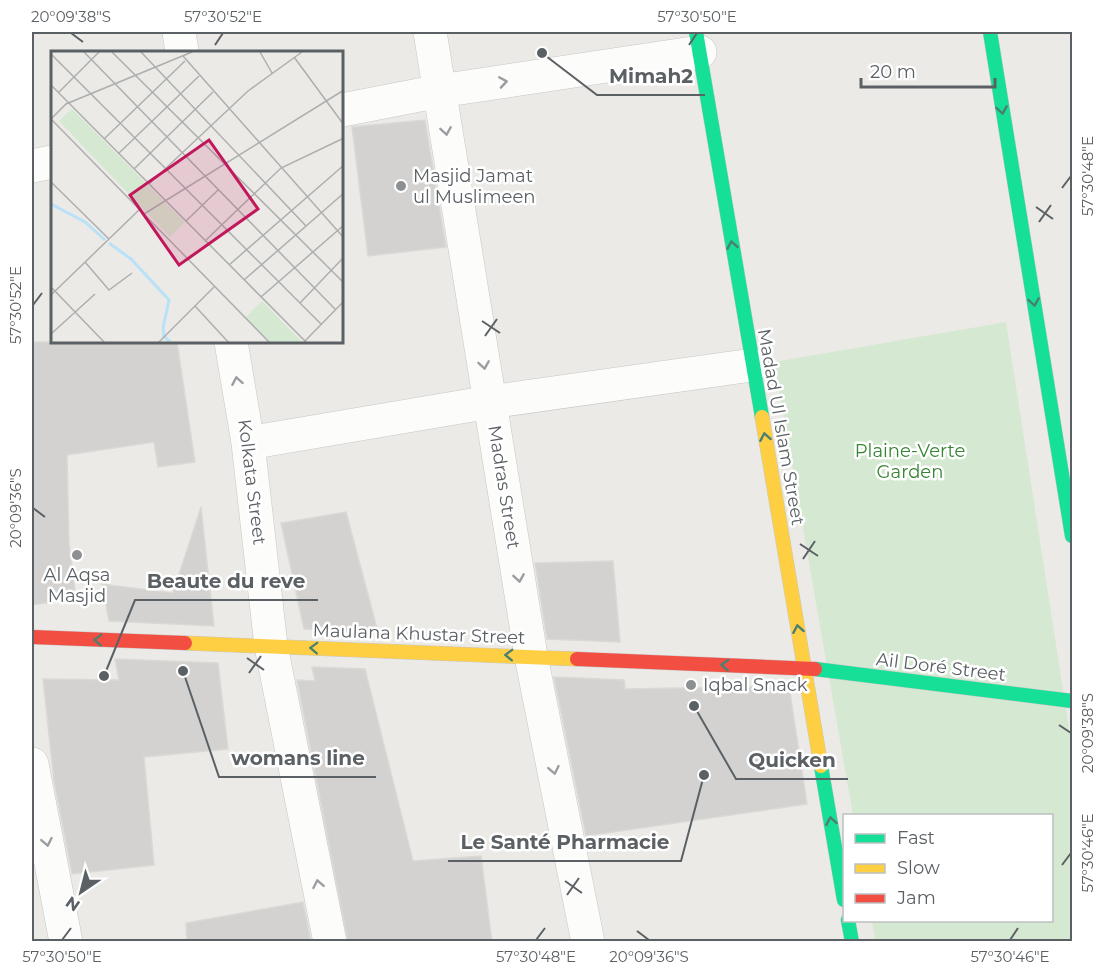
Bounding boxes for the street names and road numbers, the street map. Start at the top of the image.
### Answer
street label: Madad Ul Islam Street [753,327,809,527]
street label: Kolkata Street [233,418,271,546]
street label: Madras Street [483,424,525,550]
street label: Maulana Khustar Street [312,619,526,649]
street label: Ail Doré Street [875,648,1007,686]

